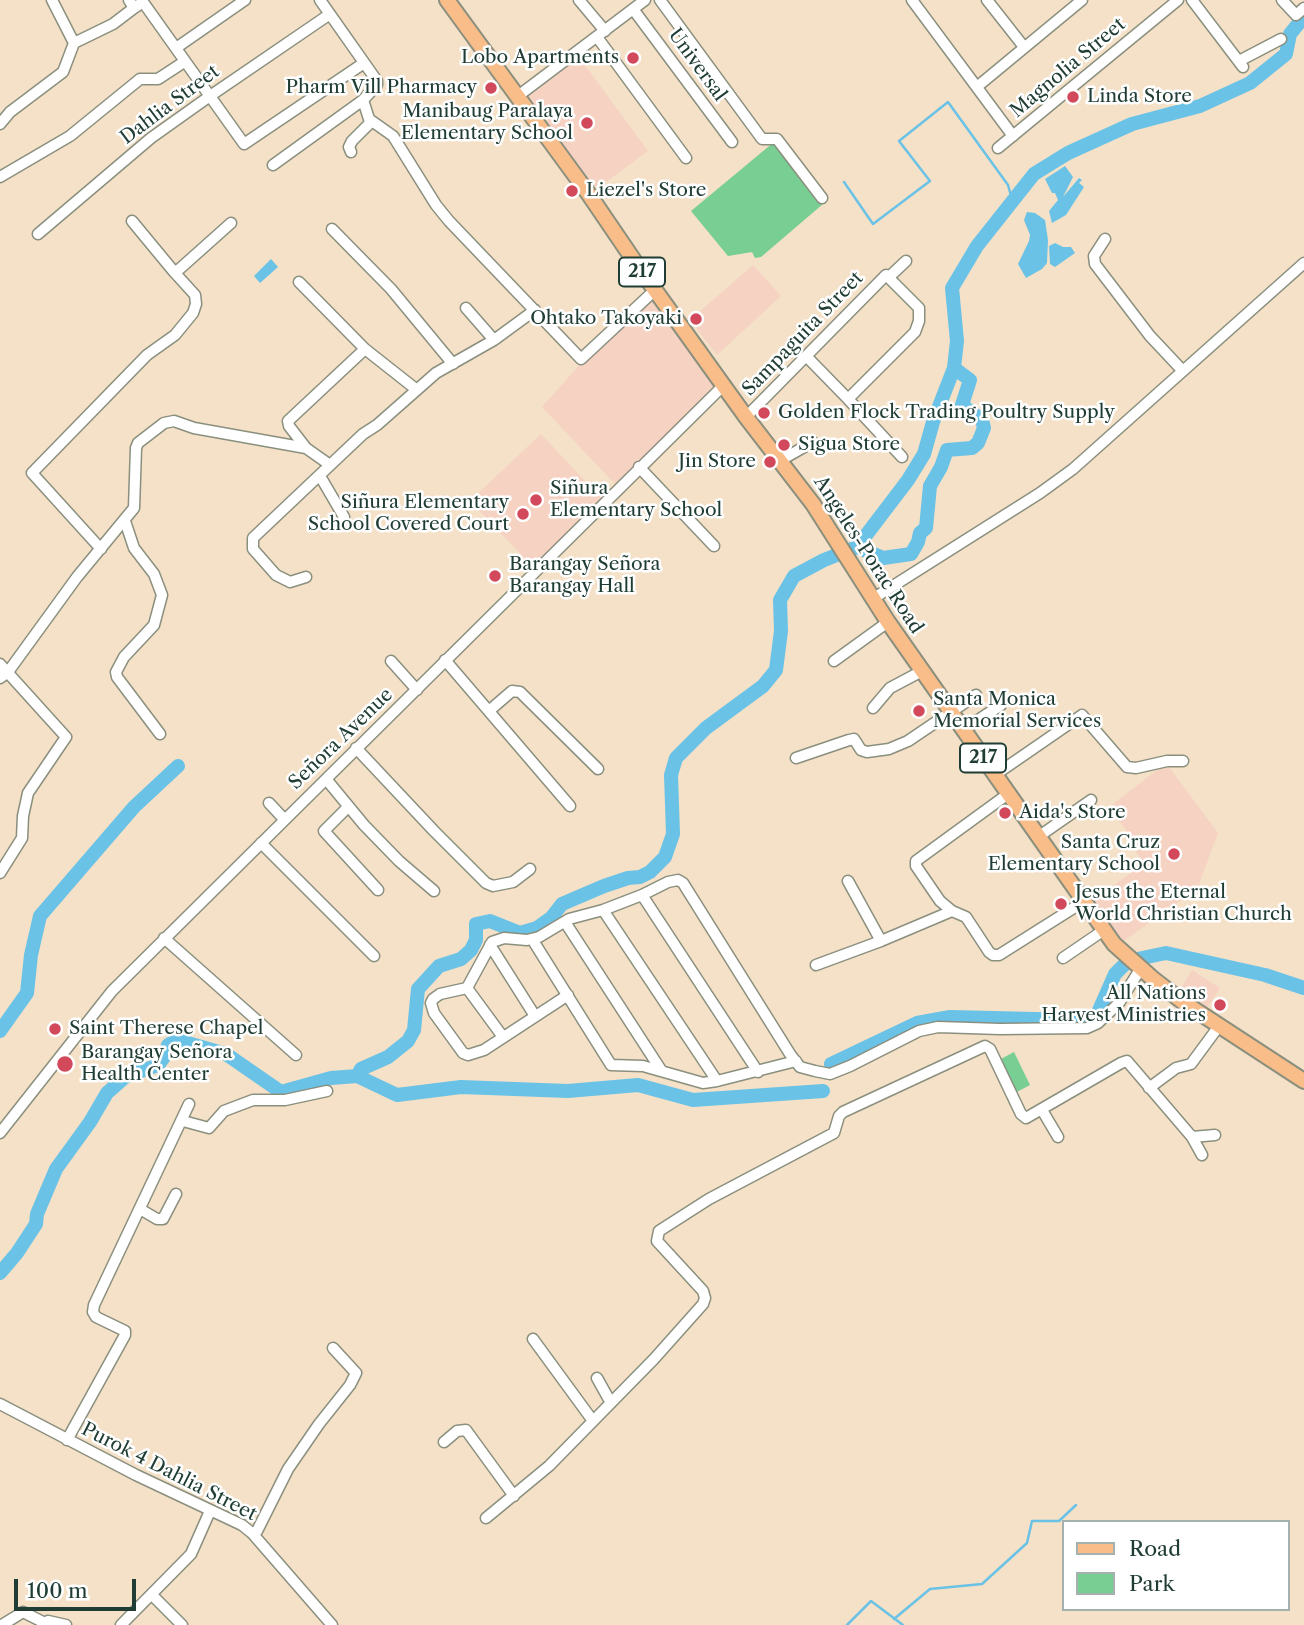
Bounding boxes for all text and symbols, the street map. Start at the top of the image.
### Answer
street label: Magnolia Street [1006,13,1130,123]
street label: Universal [663,24,731,106]
place label: Lobo Apartments [461,47,619,69]
marker: Lobo Apartments [625,50,641,66]
street label: Dahlia Street [116,60,224,150]
place label: Pharm Vill Pharmacy [285,77,477,99]
marker: Pharm Vill Pharmacy [483,80,499,96]
place label: Linda Store [1087,86,1192,108]
marker: Linda Store [1065,89,1081,105]
place label: Manibaug Paralaya Elementary School [401,101,573,145]
marker: Manibaug Paralaya Elementary School [579,115,595,131]
place label: Liezel's Store [586,180,706,202]
marker: Liezel's Store [564,183,580,199]
road number: 217 [619,258,665,286]
street label: Sampaguita Street [738,267,868,401]
place label: Ohtako Takoyaki [530,308,682,330]
marker: Ohtako Takoyaki [688,311,704,327]
place label: Golden Flock Trading Poultry Supply [778,402,1115,424]
marker: Golden Flock Trading Poultry Supply [756,405,772,421]
place label: Sigua Store [798,434,900,456]
marker: Sigua Store [776,437,792,453]
place label: Jin Store [678,451,756,473]
marker: Jin Store [762,454,778,470]
street label: Angeles-Porac Road [809,472,927,638]
place label: Siñura Elementary School [550,478,722,522]
place label: Siñura Elementary School Covered Court [308,492,509,536]
marker: Siñura Elementary School [528,492,544,508]
marker: Siñura Elementary School Covered Court [515,506,531,522]
place label: Barangay Señora Barangay Hall [509,554,661,598]
marker: Barangay Señora Barangay Hall [487,568,503,584]
street label: Señora Avenue [284,684,398,794]
place label: Santa Monica Memorial Services [933,689,1101,733]
marker: Santa Monica Memorial Services [911,703,927,719]
road number: 217 [960,744,1006,772]
place label: Aida's Store [1019,802,1126,824]
marker: Aida's Store [997,805,1013,821]
place label: Santa Cruz Elementary School [988,832,1160,876]
marker: Santa Cruz Elementary School [1166,846,1182,862]
place label: Jesus the Eternal World Christian Church [1075,882,1292,926]
marker: Jesus the Eternal World Christian Church [1053,896,1069,912]
place label: All Nations Harvest Ministries [1041,983,1206,1027]
marker: All Nations Harvest Ministries [1212,997,1228,1013]
place label: Saint Therese Chapel [69,1018,263,1040]
marker: Saint Therese Chapel [47,1021,63,1037]
place label: Barangay Señora Health Center [81,1042,233,1086]
marker: Barangay Señora Health Center [55,1054,75,1074]
street label: Purok 4 Dahlia Street [78,1418,260,1526]
legend [1062,1520,1290,1611]
text: Road [1129,1536,1181,1561]
scale bar [18,1566,140,1610]
text: Park [1129,1571,1175,1596]
text: 100 m [27,1578,88,1603]

